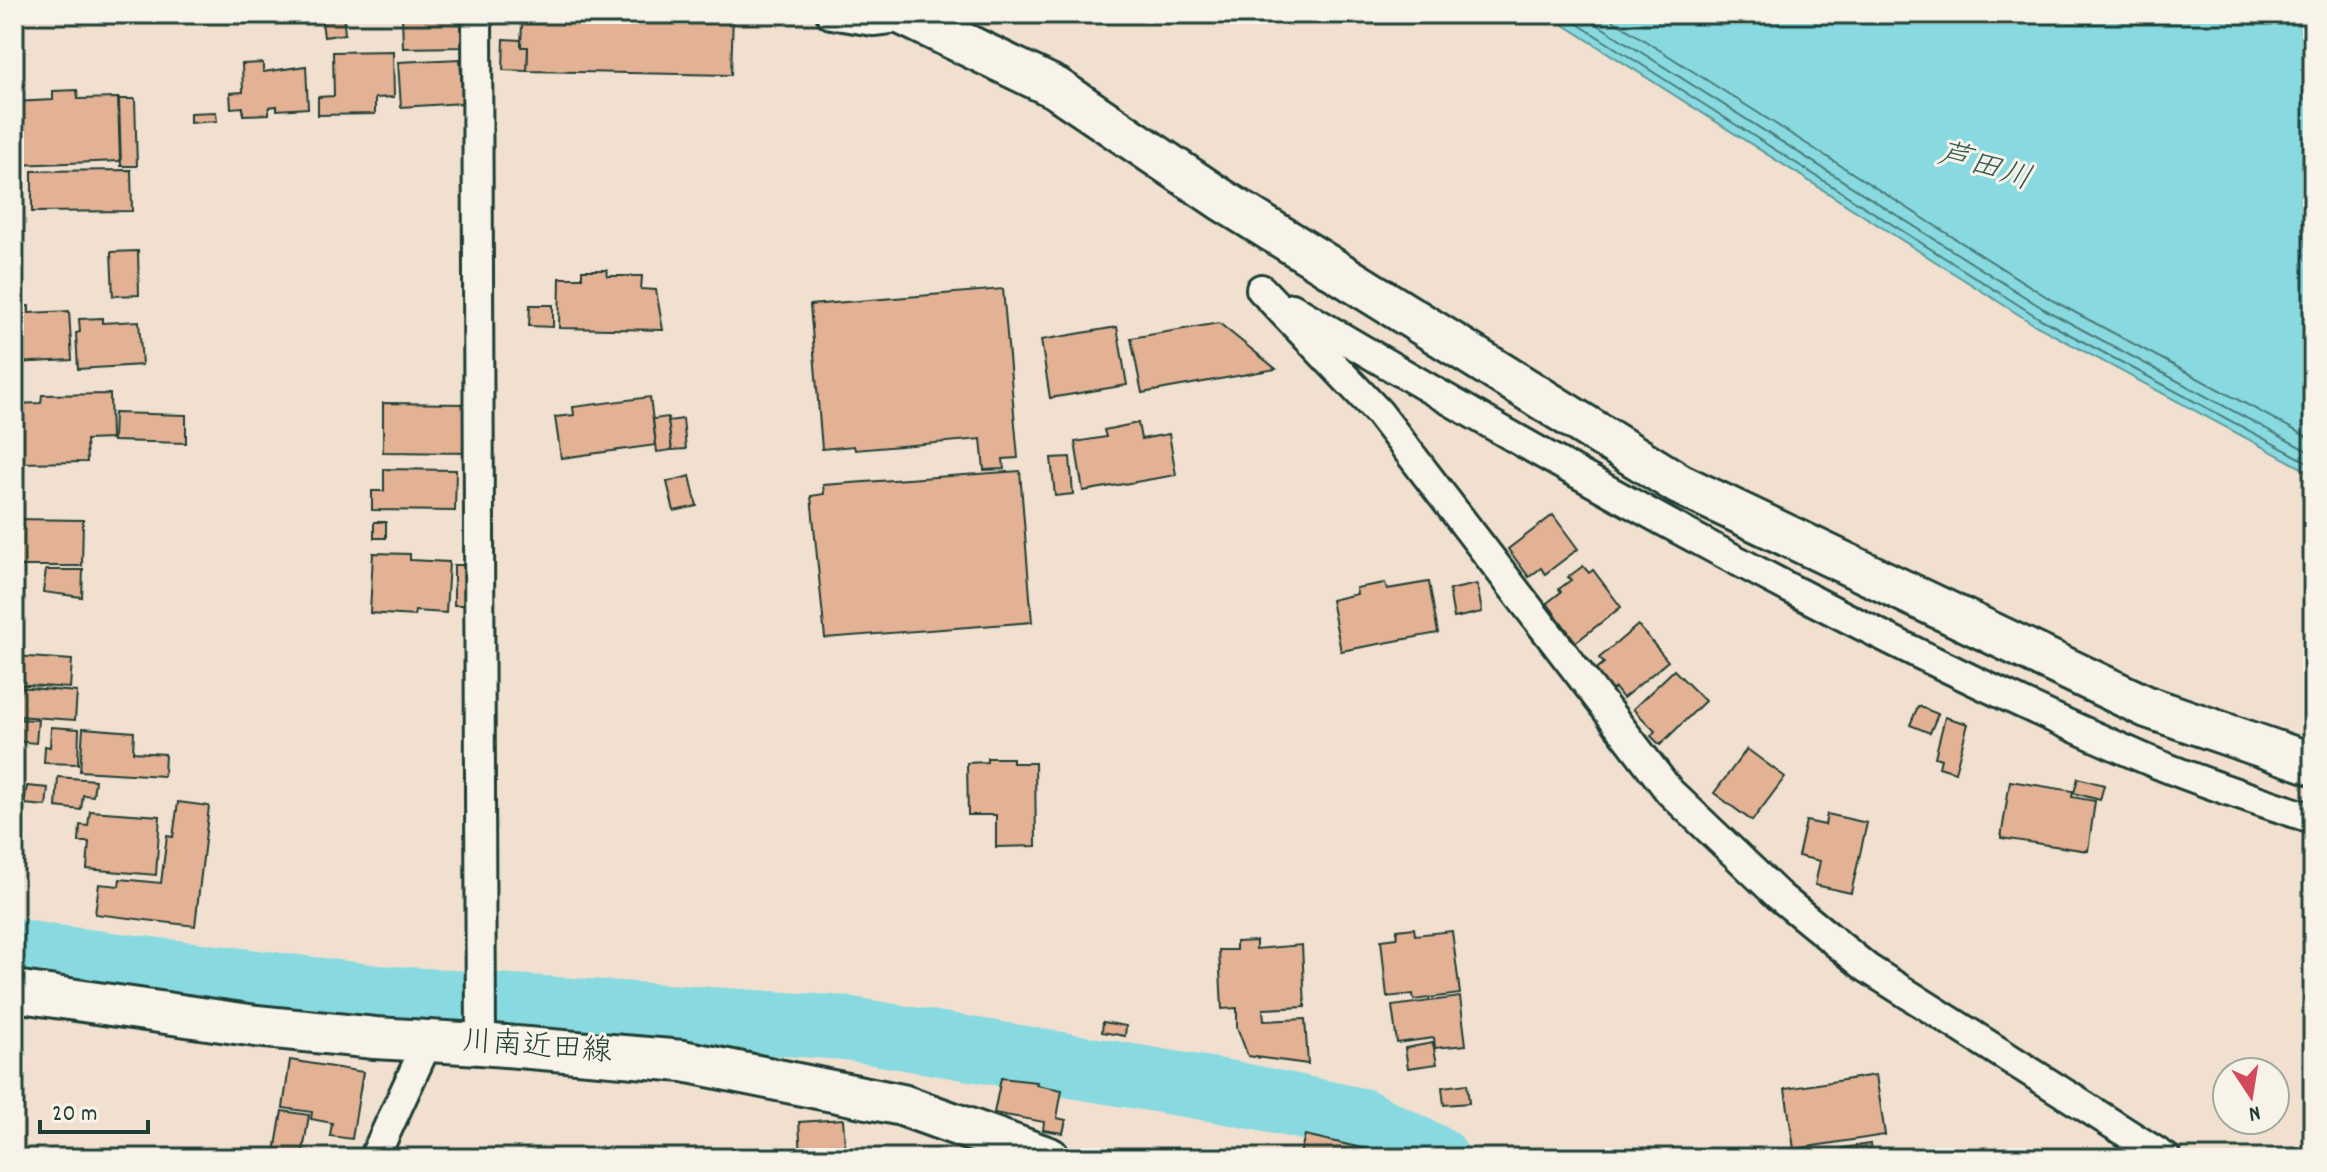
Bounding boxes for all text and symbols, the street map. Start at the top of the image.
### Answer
water label: 芦田川 [1931,133,2037,205]
street label: 川南近田線 [461,1022,613,1076]
north arrow [2211,1056,2291,1136]
scale bar [40,1084,148,1134]
text: N [2246,1096,2263,1128]
text: 20 m [52,1098,98,1132]

